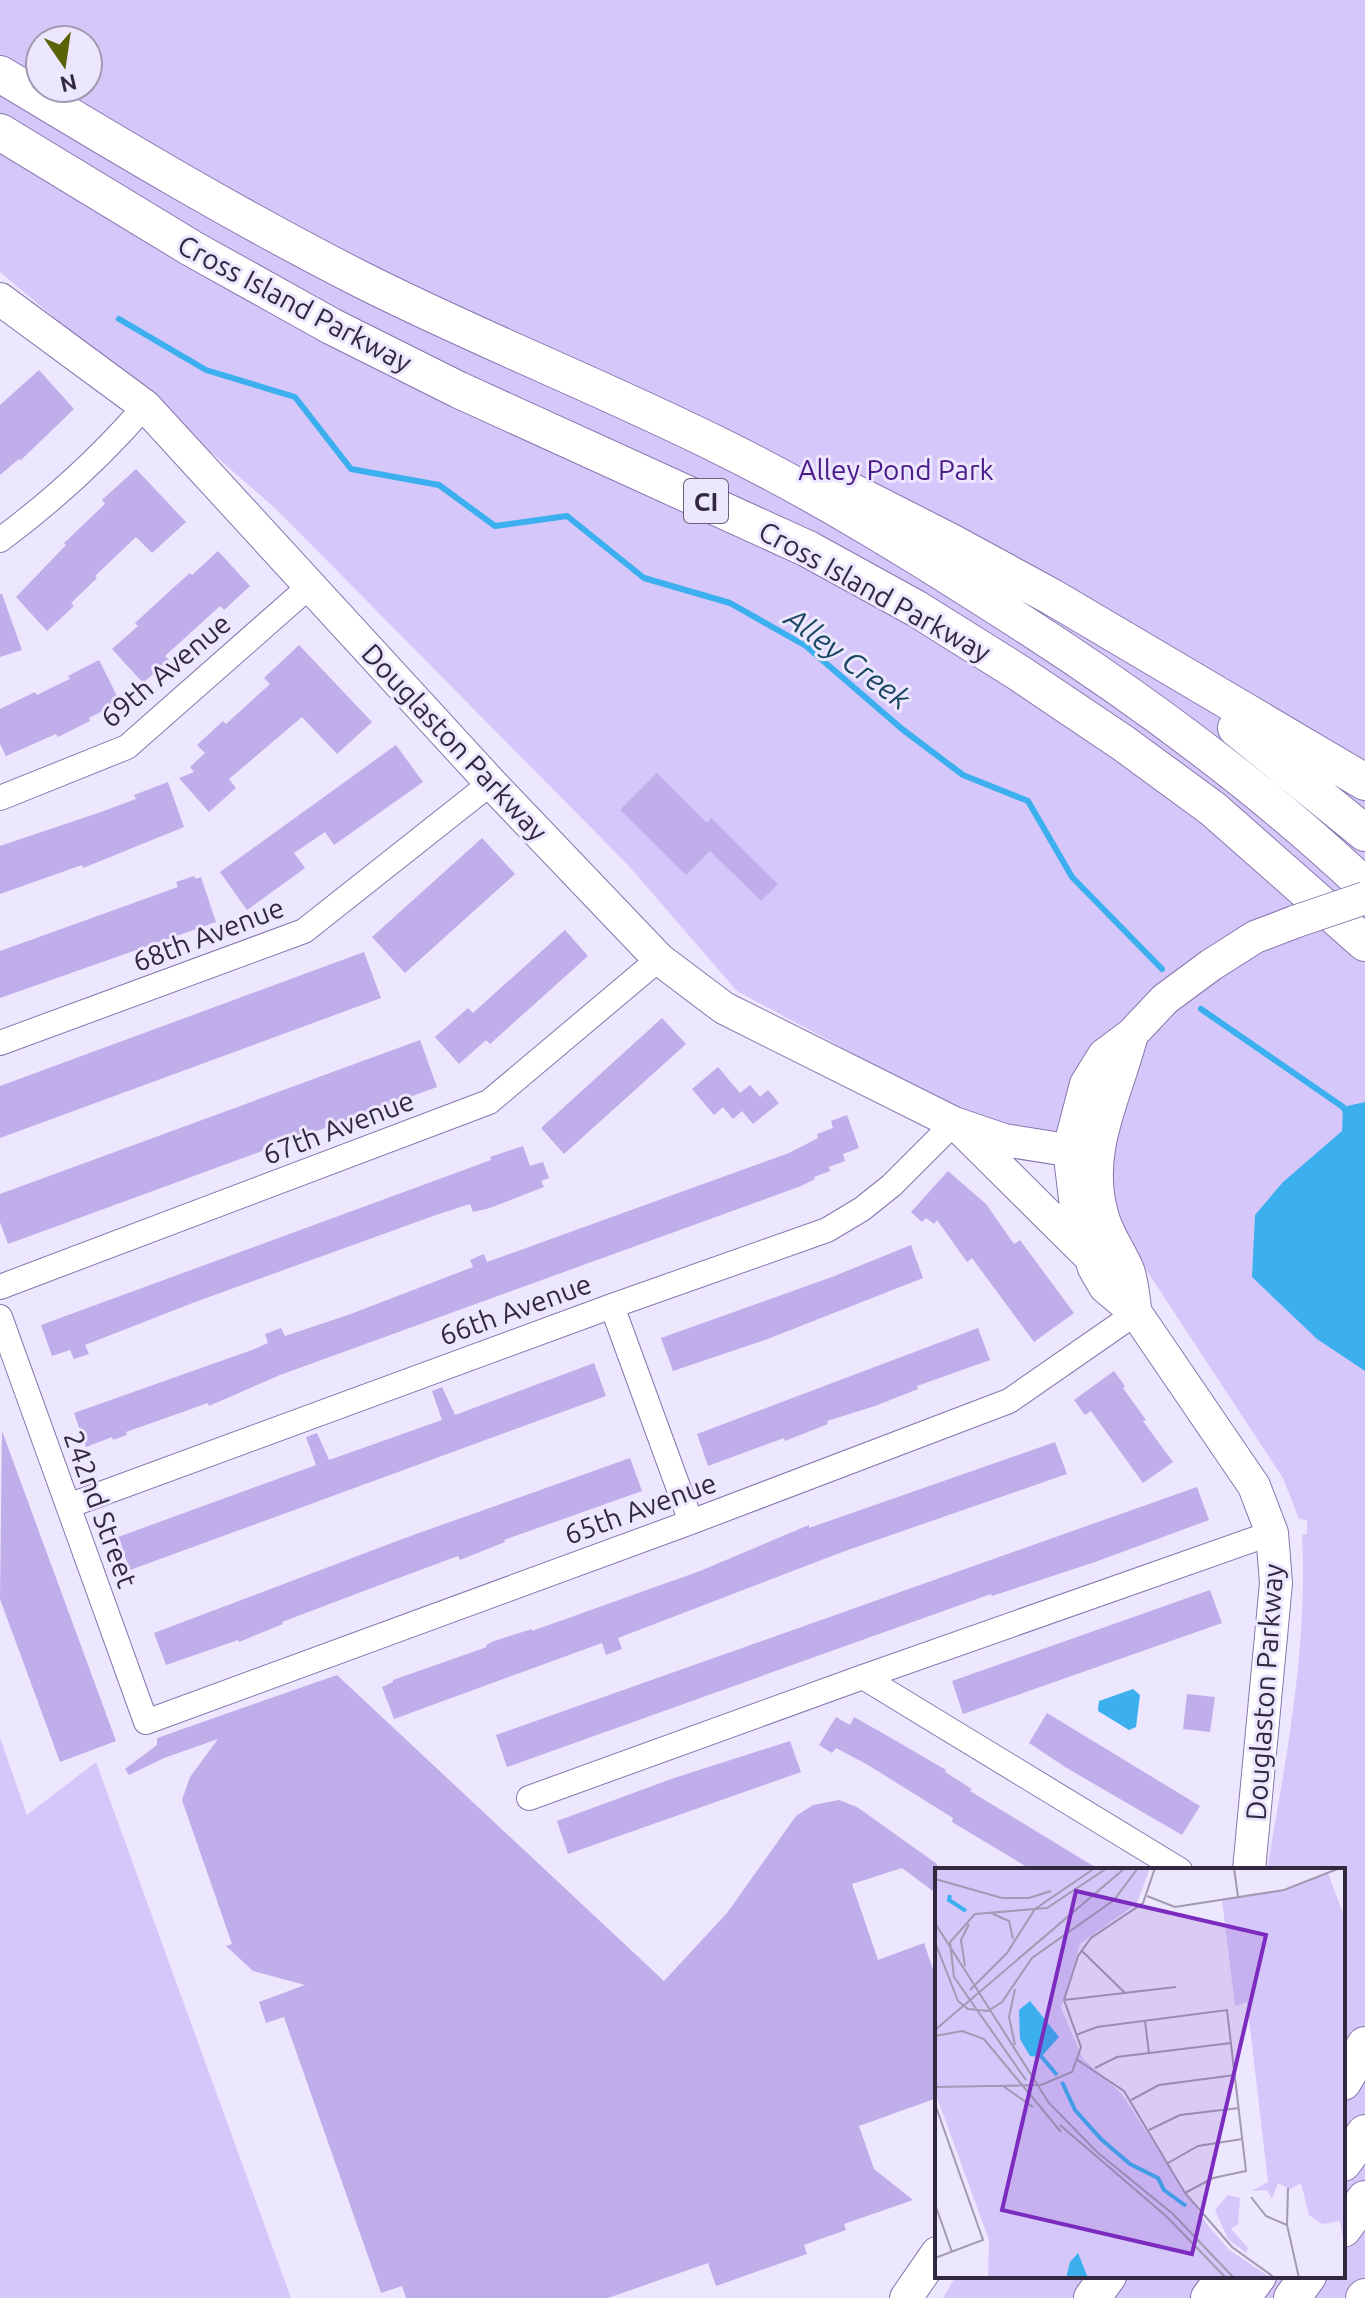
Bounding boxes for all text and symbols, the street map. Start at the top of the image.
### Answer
north arrow [24,24,104,104]
text: N [58,70,79,98]
street label: Cross Island Parkway [173,228,417,378]
park label: Alley Pond Park [798,454,994,485]
road number: CI [684,479,728,523]
street label: Cross Island Parkway [754,514,996,668]
water label: Alley Creek [777,599,918,716]
street label: 69th Avenue [94,607,236,733]
street label: Douglaston Parkway [356,637,554,847]
street label: 68th Avenue [128,891,288,977]
street label: 67th Avenue [258,1084,418,1170]
street label: 66th Avenue [435,1267,595,1351]
street label: 242nd Street [58,1426,144,1592]
street label: 65th Avenue [560,1466,720,1550]
street label: Douglaston Parkway [1240,1563,1288,1821]
inset map [935,1868,1345,2278]

